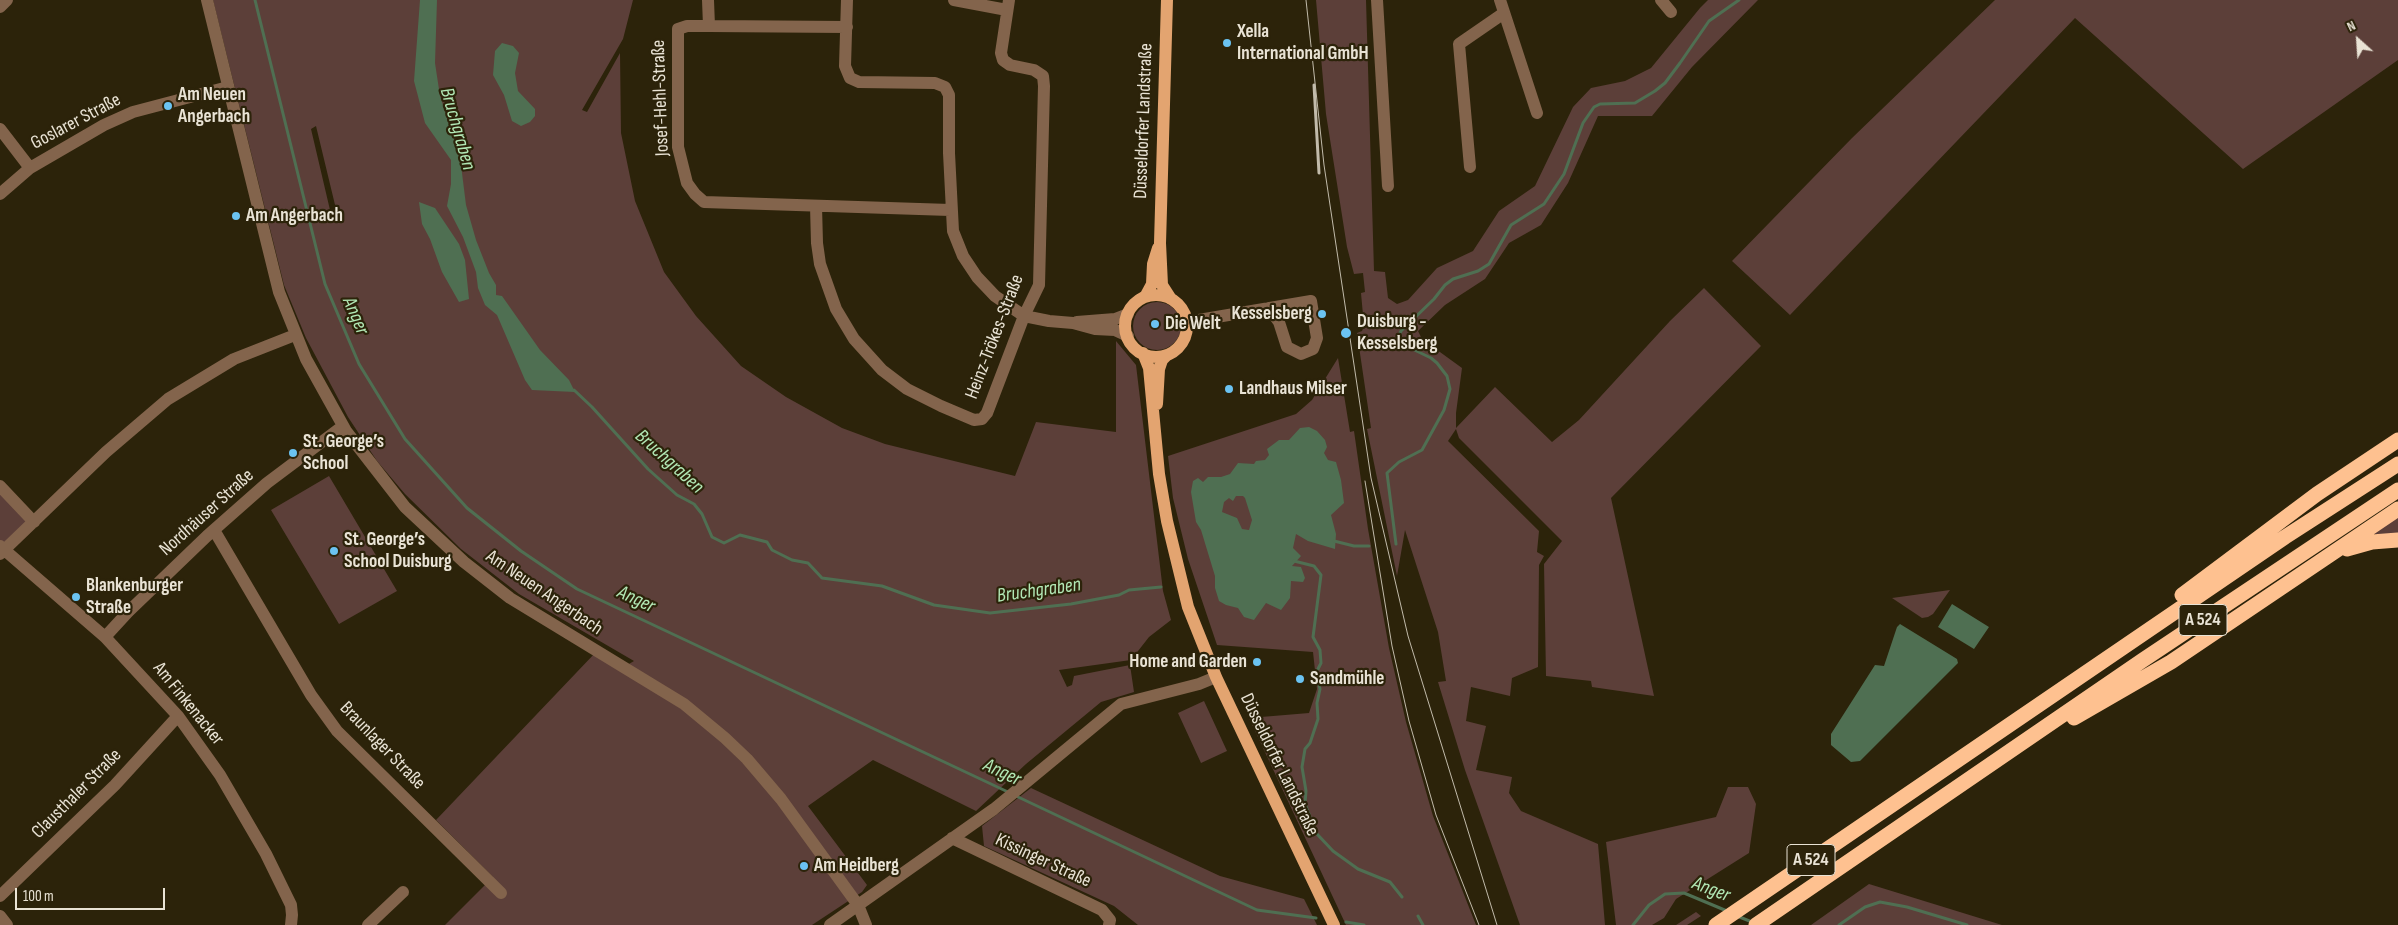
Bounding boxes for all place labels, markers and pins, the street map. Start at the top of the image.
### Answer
place label: Xella International GmbH [1237,21,1369,65]
marker: Xella International GmbH [1221,37,1233,49]
place label: Am Neuen Angerbach [178,84,250,128]
marker: Am Neuen Angerbach [162,100,174,112]
place label: Am Angerbach [246,205,343,227]
marker: Am Angerbach [230,210,242,222]
place label: Kesselsberg [1231,303,1312,325]
marker: Kesselsberg [1316,308,1328,320]
place label: Duisburg - Kesselsberg [1357,311,1438,355]
place label: Die Welt [1165,313,1221,335]
marker: Die Welt [1149,318,1161,330]
marker: Duisburg - Kesselsberg [1339,326,1353,340]
place label: Landhaus Milser [1239,378,1347,400]
marker: Landhaus Milser [1223,383,1235,395]
place label: St. George’s School [303,431,384,475]
marker: St. George’s School [287,447,299,459]
place label: St. George’s School Duisburg [344,529,452,573]
marker: St. George’s School Duisburg [328,545,340,557]
place label: Blankenburger Straße [86,575,183,619]
marker: Blankenburger Straße [70,591,82,603]
place label: Home and Garden [1129,651,1247,673]
marker: Home and Garden [1251,656,1263,668]
place label: Sandmühle [1310,668,1384,690]
marker: Sandmühle [1294,673,1306,685]
place label: Am Heidberg [814,855,899,877]
marker: Am Heidberg [798,860,810,872]

